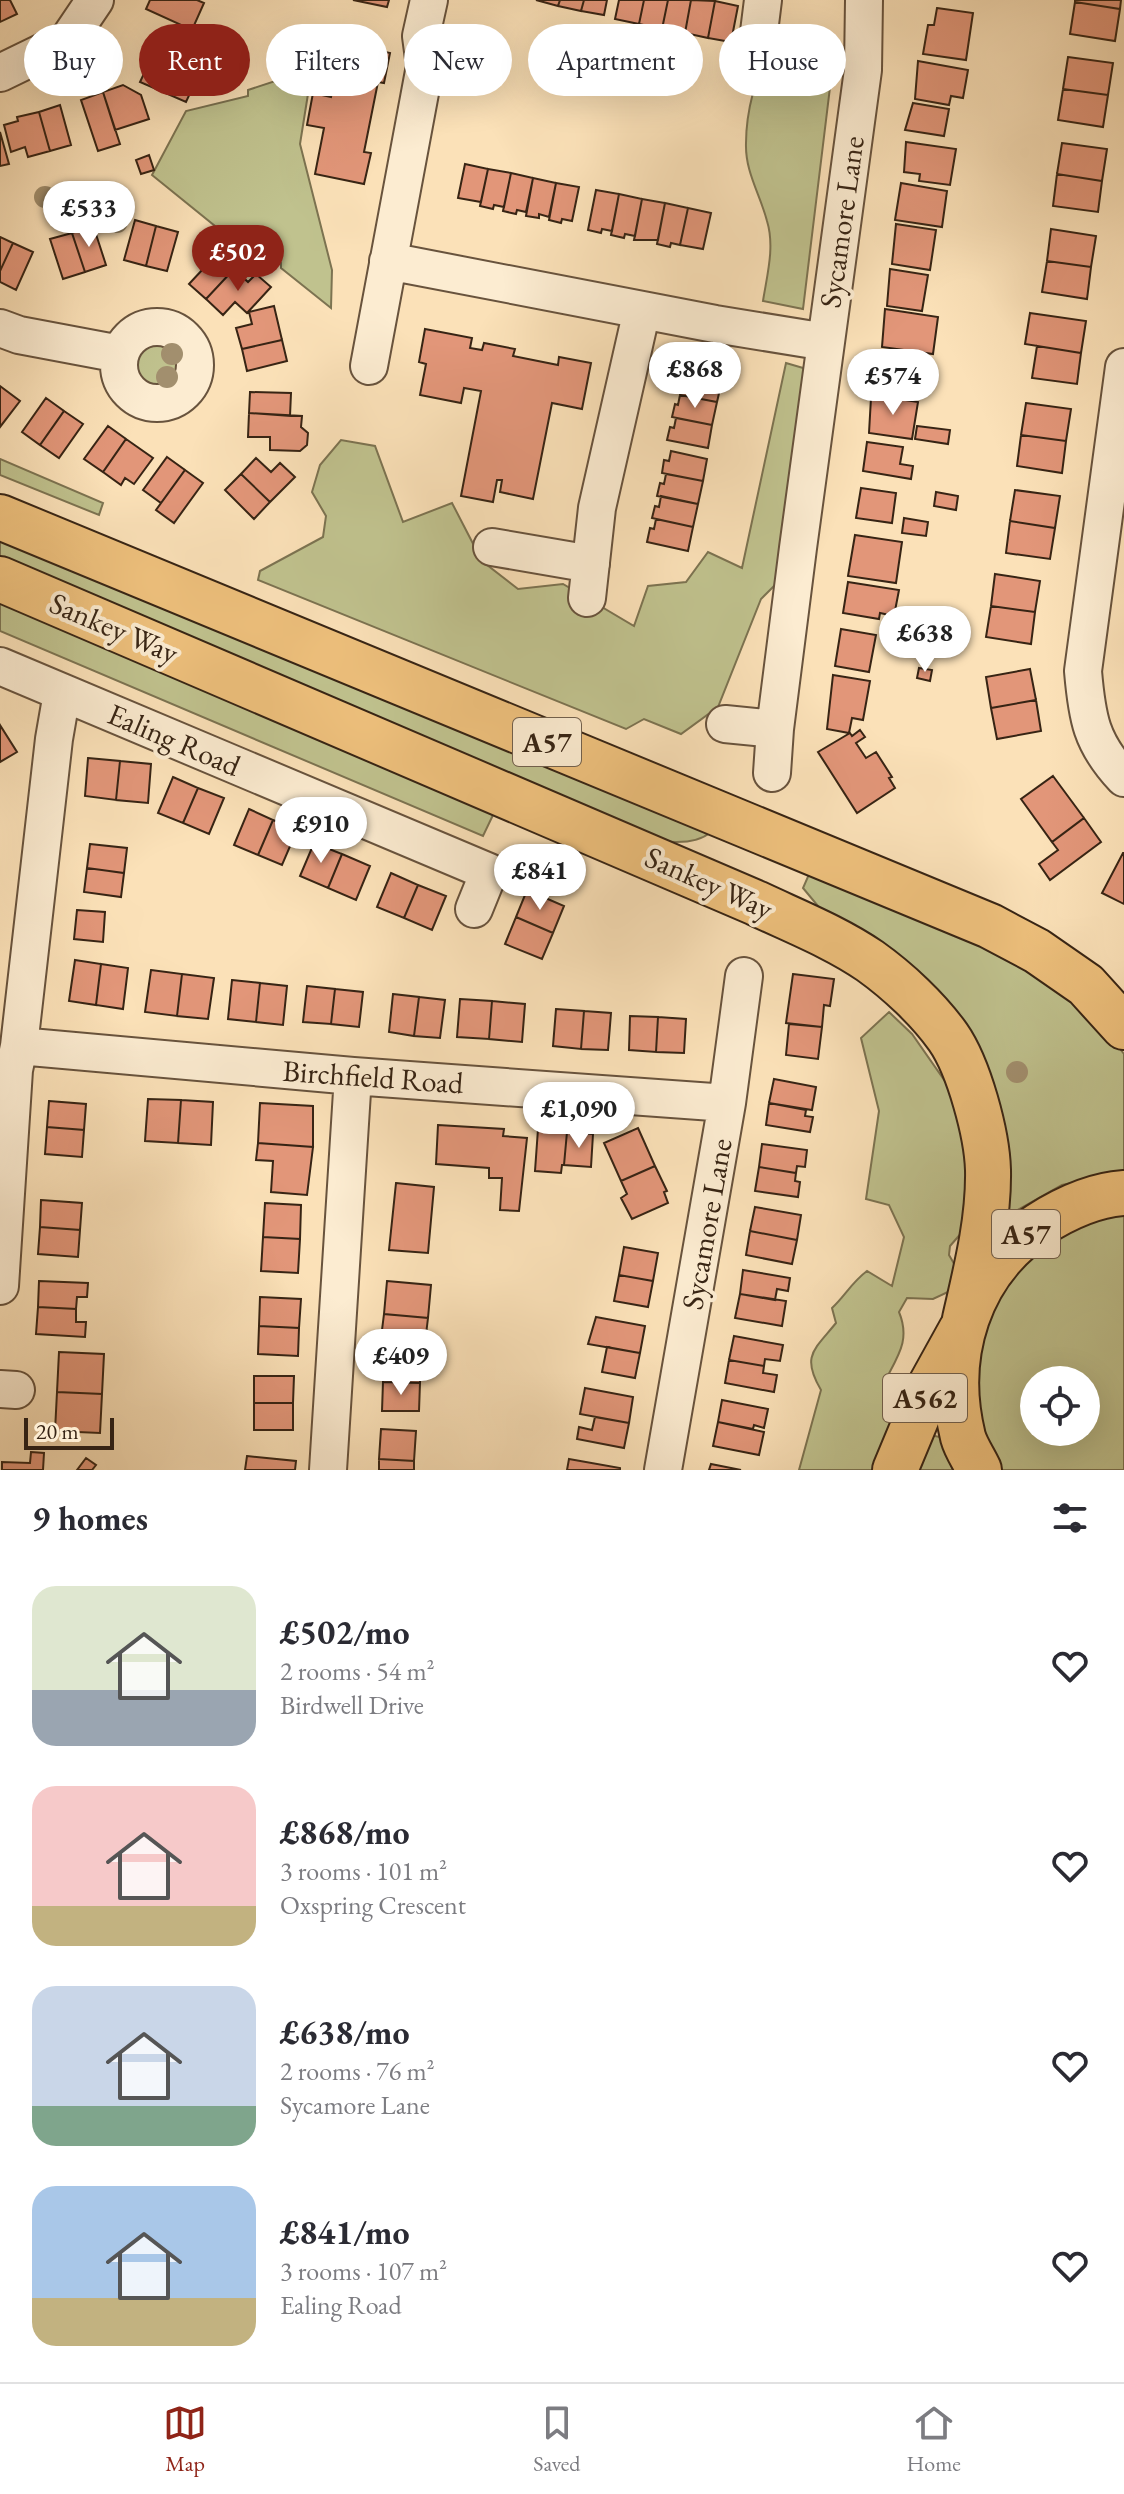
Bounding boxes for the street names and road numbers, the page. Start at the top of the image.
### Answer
street label: Sycamore Lane [810,134,873,310]
street label: Sankey Way [44,583,185,672]
street label: Ealing Road [102,694,247,785]
road number: A57 [513,718,581,766]
street label: Sankey Way [639,837,780,928]
street label: Birchfield Road [281,1051,466,1102]
street label: Sycamore Lane [672,1135,741,1312]
road number: A57 [992,1210,1060,1258]
road number: A562 [883,1374,967,1422]

